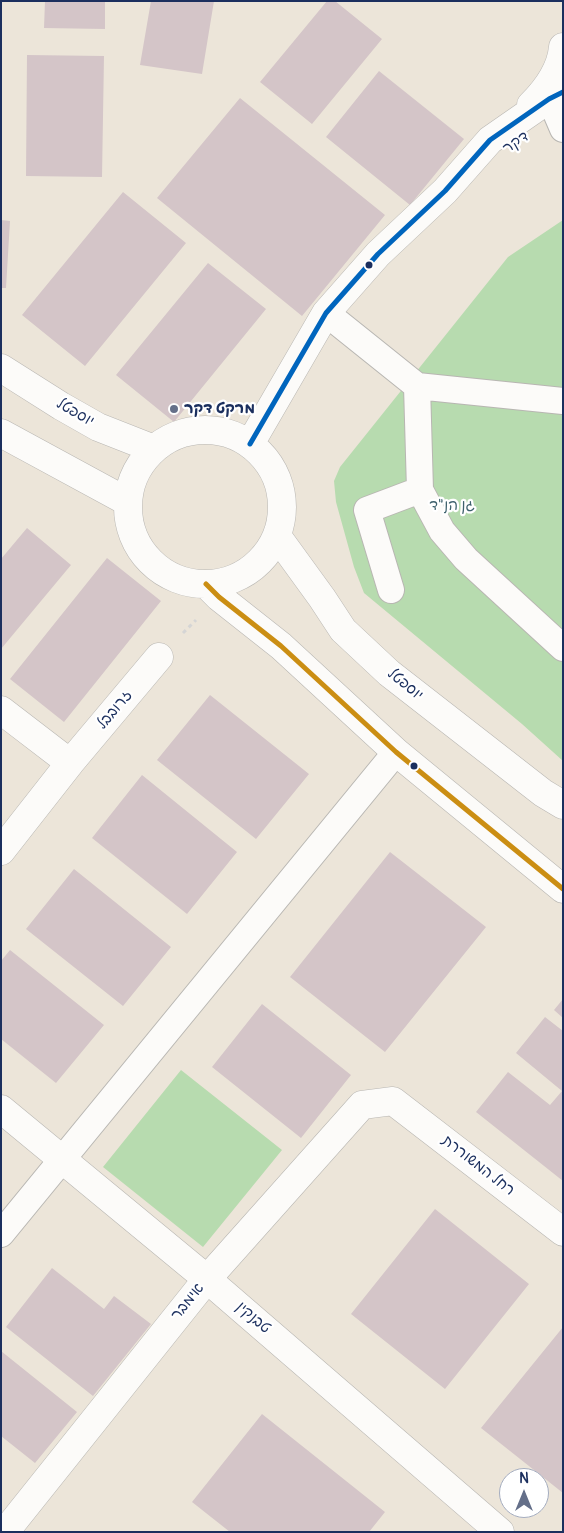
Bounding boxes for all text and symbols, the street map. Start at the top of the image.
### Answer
street label: דקר [500,128,532,158]
unlabelled marker [364,260,374,270]
street label: יוספטל [53,395,97,431]
place label: מרקט דקר [184,400,255,418]
marker: מרקט דקר [168,403,180,415]
park label: גן הנ"ד [429,497,475,515]
street label: יוספטל [384,665,426,705]
street label: זרובבל [94,687,136,733]
unlabelled marker [409,761,419,771]
street label: רחל המשוררת [438,1132,518,1200]
street label: אימבר [168,1280,208,1324]
street label: טבנקין [232,1298,274,1338]
north arrow [499,1468,549,1518]
text: N [519,1470,529,1487]

